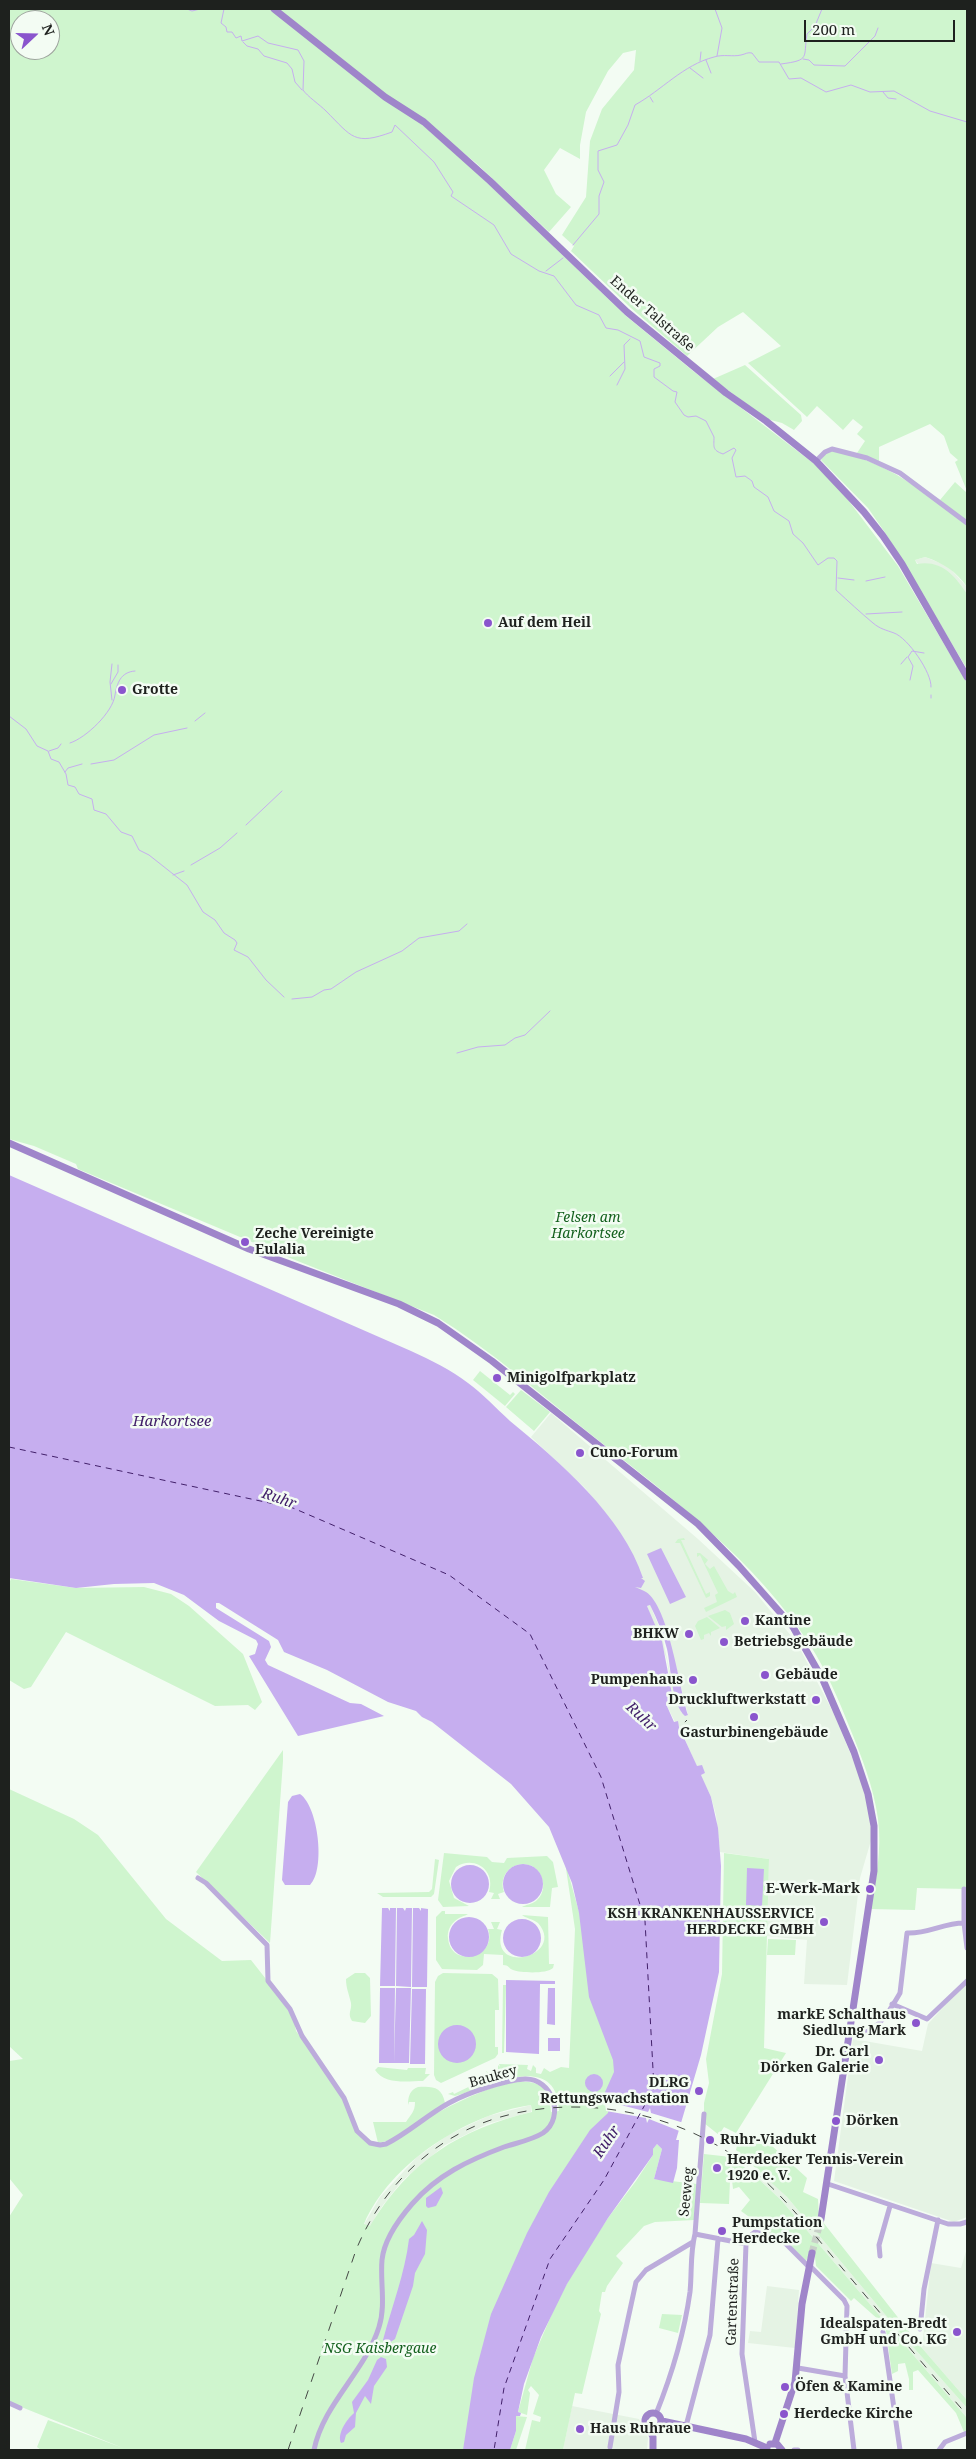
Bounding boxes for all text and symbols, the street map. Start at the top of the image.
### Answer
north arrow [10,10,60,60]
scale bar [806,10,957,42]
text: 200 m [812,19,855,39]
text: N [38,21,59,38]
street label: Ender Talstraße [606,273,698,355]
place label: Auf dem Heil [498,615,591,631]
marker: Auf dem Heil [482,617,494,629]
place label: Grotte [132,682,178,698]
marker: Grotte [116,684,128,696]
park label: Felsen am Harkortsee [551,1210,625,1242]
place label: Zeche Vereinigte Eulalia [255,1226,374,1258]
marker: Zeche Vereinigte Eulalia [239,1236,251,1248]
place label: Minigolfparkplatz [507,1370,636,1386]
marker: Minigolfparkplatz [491,1372,503,1384]
water label: Harkortsee [133,1413,211,1431]
place label: Cuno-Forum [590,1445,678,1461]
marker: Cuno-Forum [574,1447,586,1459]
water label: Ruhr [260,1485,298,1513]
place label: Kantine [755,1613,811,1629]
marker: Kantine [739,1615,751,1627]
place label: BHKW [633,1626,679,1642]
marker: BHKW [683,1628,695,1640]
place label: Betriebsgebäude [734,1634,853,1650]
marker: Betriebsgebäude [718,1636,730,1648]
place label: Gebäude [775,1667,838,1683]
marker: Gebäude [759,1669,771,1681]
place label: Pumpenhaus [591,1672,683,1688]
marker: Pumpenhaus [687,1674,699,1686]
place label: Druckluftwerkstatt [668,1692,806,1708]
marker: Druckluftwerkstatt [810,1694,822,1706]
water label: Ruhr [622,1698,660,1736]
marker: Gasturbinengebäude [748,1711,760,1723]
place label: Gasturbinengebäude [680,1725,828,1741]
place label: E-Werk-Mark [766,1881,860,1897]
marker: E-Werk-Mark [864,1883,876,1895]
place label: KSH KRANKENHAUSSERVICE HERDECKE GMBH [607,1906,814,1938]
marker: KSH KRANKENHAUSSERVICE HERDECKE GMBH [818,1916,830,1928]
place label: markE Schalthaus Siedlung Mark [777,2007,906,2040]
marker: markE Schalthaus Siedlung Mark [910,2017,922,2029]
place label: Dr. Carl Dörken Galerie [760,2044,869,2076]
marker: Dr. Carl Dörken Galerie [873,2054,885,2066]
street label: Baukey [467,2062,519,2092]
place label: DLRG Rettungswachstation [540,2075,689,2108]
marker: DLRG Rettungswachstation [693,2085,705,2097]
place label: Dörken [846,2113,899,2129]
marker: Dörken [830,2115,842,2127]
water label: Ruhr [590,2122,624,2162]
place label: Ruhr-Viadukt [720,2132,816,2148]
marker: Ruhr-Viadukt [704,2134,716,2146]
place label: Herdecker Tennis-Verein 1920 e. V. [727,2152,904,2184]
marker: Herdecker Tennis-Verein 1920 e. V. [711,2162,723,2174]
street label: Seeweg [676,2166,698,2218]
place label: Pumpstation Herdecke [732,2215,822,2248]
marker: Pumpstation Herdecke [716,2225,728,2237]
street label: Gartenstraße [723,2258,743,2346]
place label: Idealspaten-Bredt GmbH und Co. KG [820,2316,947,2348]
marker: Idealspaten-Bredt GmbH und Co. KG [951,2326,963,2338]
park label: NSG Kaisbergaue [324,2341,436,2357]
place label: Öfen & Kamine [795,2379,902,2395]
marker: Öfen & Kamine [779,2381,791,2393]
place label: Herdecke Kirche [794,2406,913,2422]
marker: Herdecke Kirche [778,2408,790,2420]
place label: Haus Ruhraue [590,2421,691,2437]
marker: Haus Ruhraue [574,2423,586,2435]

